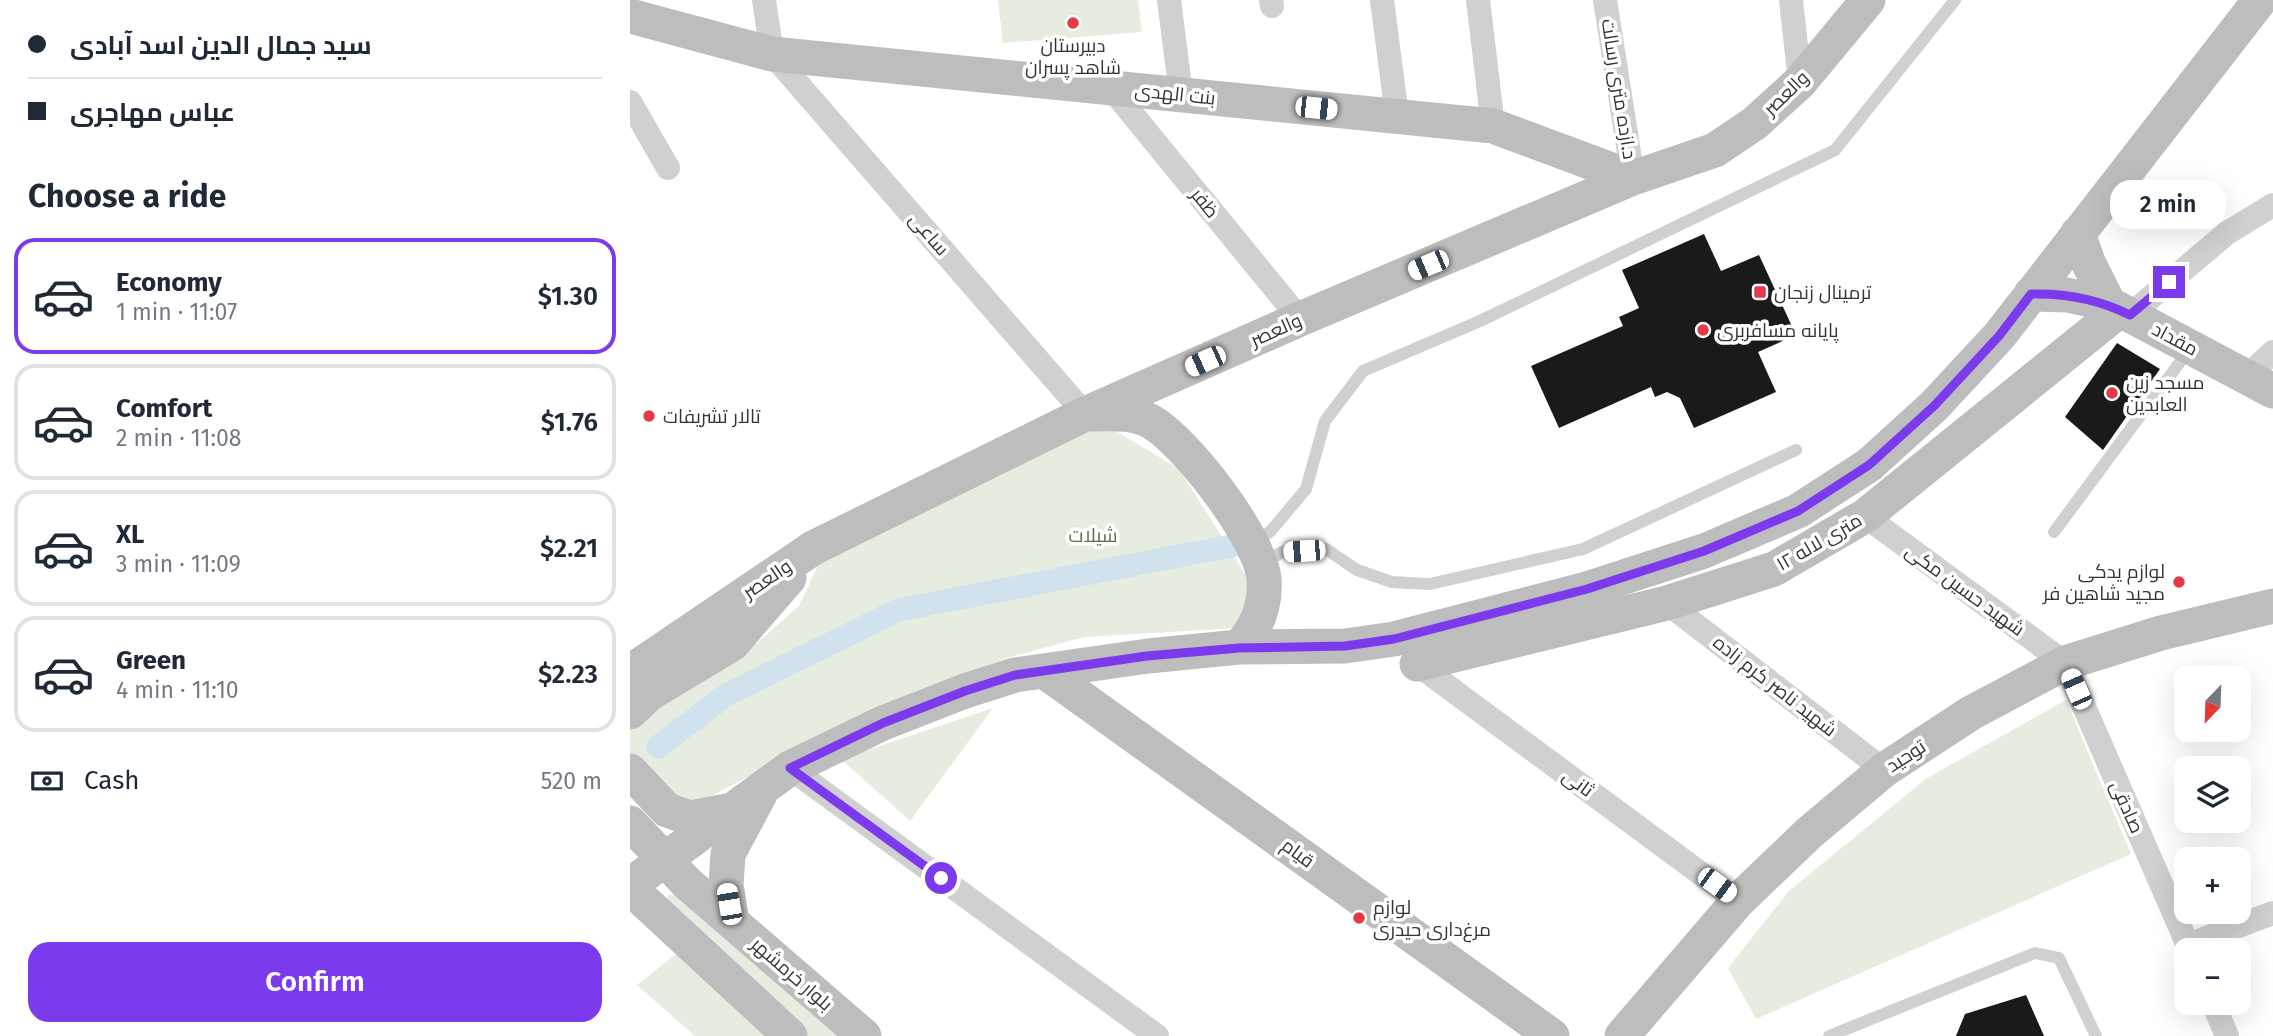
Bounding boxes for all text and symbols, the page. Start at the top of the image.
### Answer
marker: دبیرستان شاهد پسران [1065,15,1081,31]
street label: د.ازده متری رسالت [1597,17,1641,161]
text: سید جمال الدین اسد آبادی [70,30,372,61]
place label: دبیرستان شاهد پسران [1025,34,1121,80]
street label: والعصر [1758,66,1813,121]
street label: بنت الهدی [1133,78,1217,110]
car [1295,95,1338,121]
text: عباس مهاجری [70,97,235,128]
text: Choose a ride [28,177,226,215]
callout: 2 min [2111,180,2227,230]
street label: ظفر [1185,183,1224,223]
text: 2 min [2140,190,2196,218]
street label: ساعی [904,208,954,260]
car [1405,247,1452,283]
icon: car [32,265,95,328]
route end [2153,266,2185,298]
text: Economy [116,267,222,298]
text: $1.30 [538,281,598,312]
place label: ترمینال زنجان [1774,281,1871,304]
marker: ترمینال زنجان [1752,284,1768,300]
text: 1 min · 11:07 [116,298,237,326]
street label: والعصر [1246,309,1305,352]
street label: مقداد [2148,317,2202,361]
place label: پایانه مسافربری [1717,319,1839,343]
marker: پایانه مسافربری [1695,322,1711,338]
car [1182,343,1229,379]
place label: مسجد زین العابدین [2126,371,2205,416]
marker: مسجد زین العابدین [2104,385,2120,401]
icon: car [32,391,95,454]
text: Comfort [116,393,212,424]
place label: تالار تشریفات [663,405,761,428]
text: $1.76 [541,407,598,438]
marker: تالار تشریفات [641,408,657,424]
text: 2 min · 11:08 [116,424,242,452]
street label: ۱۲ متری لاله [1772,508,1866,576]
icon: car [32,517,95,580]
text: XL [116,519,144,550]
park label: شیلات [1068,524,1118,547]
text: $2.21 [540,533,598,564]
car [1283,539,1326,563]
street label: شهید حسین مکی [1901,539,2029,641]
text: 3 min · 11:09 [116,550,241,578]
street label: والعصر [737,554,796,604]
place label: لوازم یدکی مجید شاهین فر [2042,560,2165,605]
marker: لوازم یدکی مجید شاهین فر [2171,574,2187,590]
street label: شهید ناصر کرم زاده [1707,631,1841,743]
icon: car [32,643,95,706]
text: Green [116,645,186,676]
text: $2.23 [538,659,598,690]
north arrow [2174,665,2250,742]
map controls [2174,665,2251,1015]
car [2058,666,2095,712]
text: 4 min · 11:10 [116,676,239,704]
street label: توحید [1882,735,1930,777]
button: layers [2174,756,2251,833]
icon: cash [28,762,66,800]
street label: ثانی [1558,764,1598,802]
text: Cash [84,765,140,796]
text: 520 m [541,767,602,795]
street label: صادقی [2105,777,2149,837]
street label: قیام [1276,834,1319,874]
button: + [2174,847,2251,924]
route start [925,862,957,894]
car [1694,864,1741,906]
car [716,881,743,927]
place label: لوازم مرغ‌داری حیدری [1373,896,1491,943]
marker: لوازم مرغ‌داری حیدری [1351,910,1367,926]
street label: بلوار خرمشهر [746,932,837,1016]
button: − [2174,938,2251,1015]
button: Confirm [28,942,602,1022]

